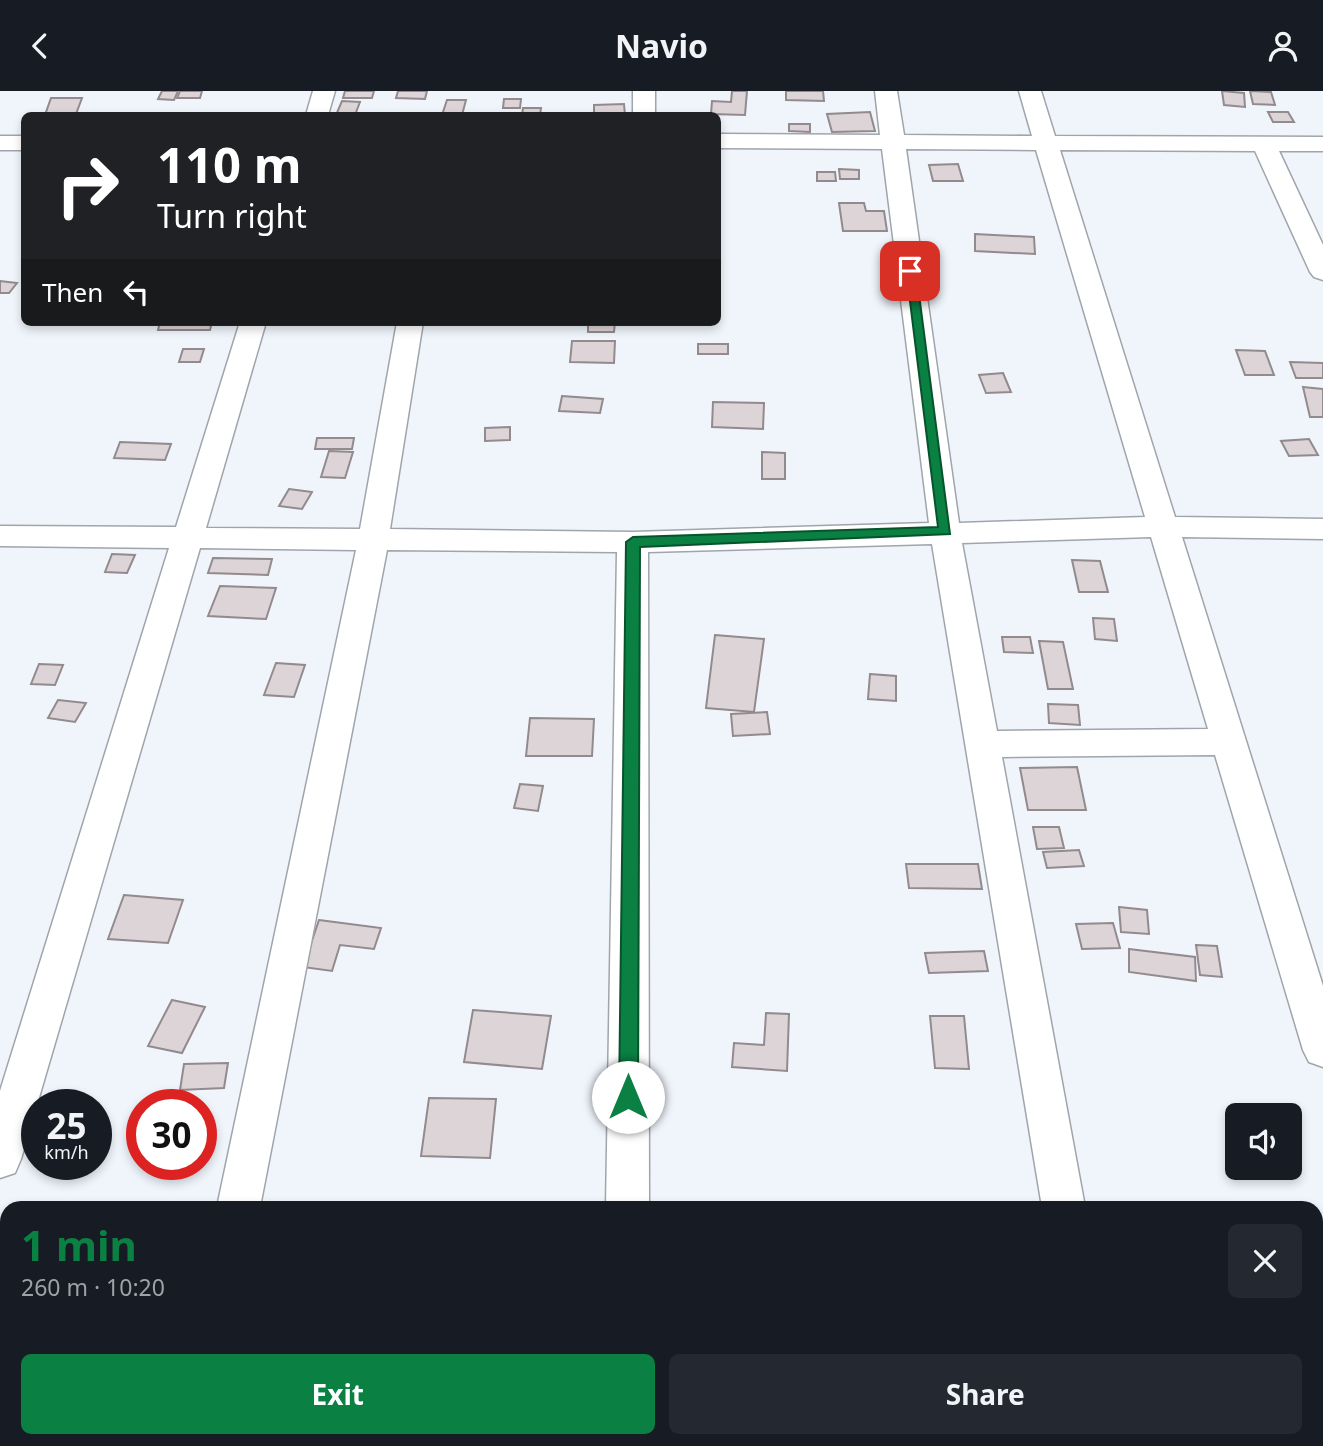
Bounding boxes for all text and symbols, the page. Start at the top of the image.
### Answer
text: Navio [615,24,708,67]
icon: back [21,27,59,65]
icon: person [1264,27,1302,65]
text: 110 m [157,131,302,197]
icon: right [42,140,133,231]
text: Turn right [157,194,307,237]
pin [880,241,940,301]
icon: arrive [891,252,929,290]
icon: left [117,273,155,311]
text: Then [42,274,103,310]
position arrow [591,1060,665,1134]
speed limit sign: 30 [126,1089,217,1180]
text: 25 [46,1102,87,1149]
map controls [1225,1103,1302,1180]
button: sound [1225,1103,1302,1180]
text: km/h [44,1140,89,1164]
text: 1 min [21,1216,137,1273]
button: close [1228,1224,1302,1298]
text: 260 m · 10:20 [21,1271,165,1303]
button: Exit [21,1354,655,1434]
button: Share [669,1354,1302,1434]

